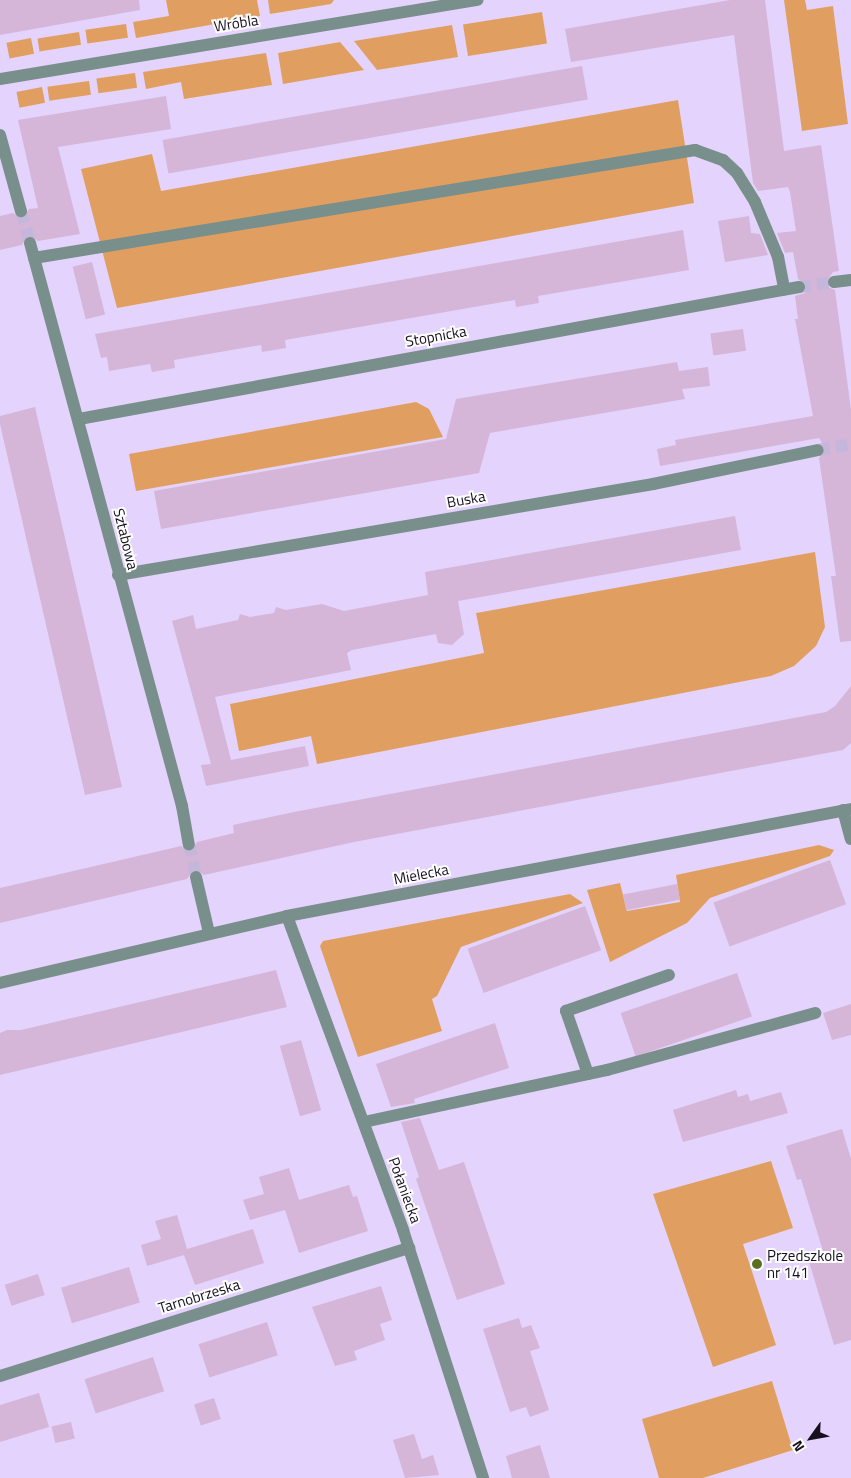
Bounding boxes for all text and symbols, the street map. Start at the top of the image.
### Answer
street label: Wróbla [212,11,260,35]
street label: Stopnicka [404,322,468,350]
street label: Buska [445,487,487,511]
street label: Sztabowa [110,507,142,571]
street label: Mielecka [392,860,450,888]
street label: Połaniecka [385,1154,425,1226]
place label: Przedszkole nr 141 [767,1246,843,1281]
marker: Przedszkole nr 141 [751,1258,763,1270]
street label: Tarnobrzeska [156,1275,242,1317]
north arrow [786,1413,836,1463]
text: N [786,1437,809,1456]

